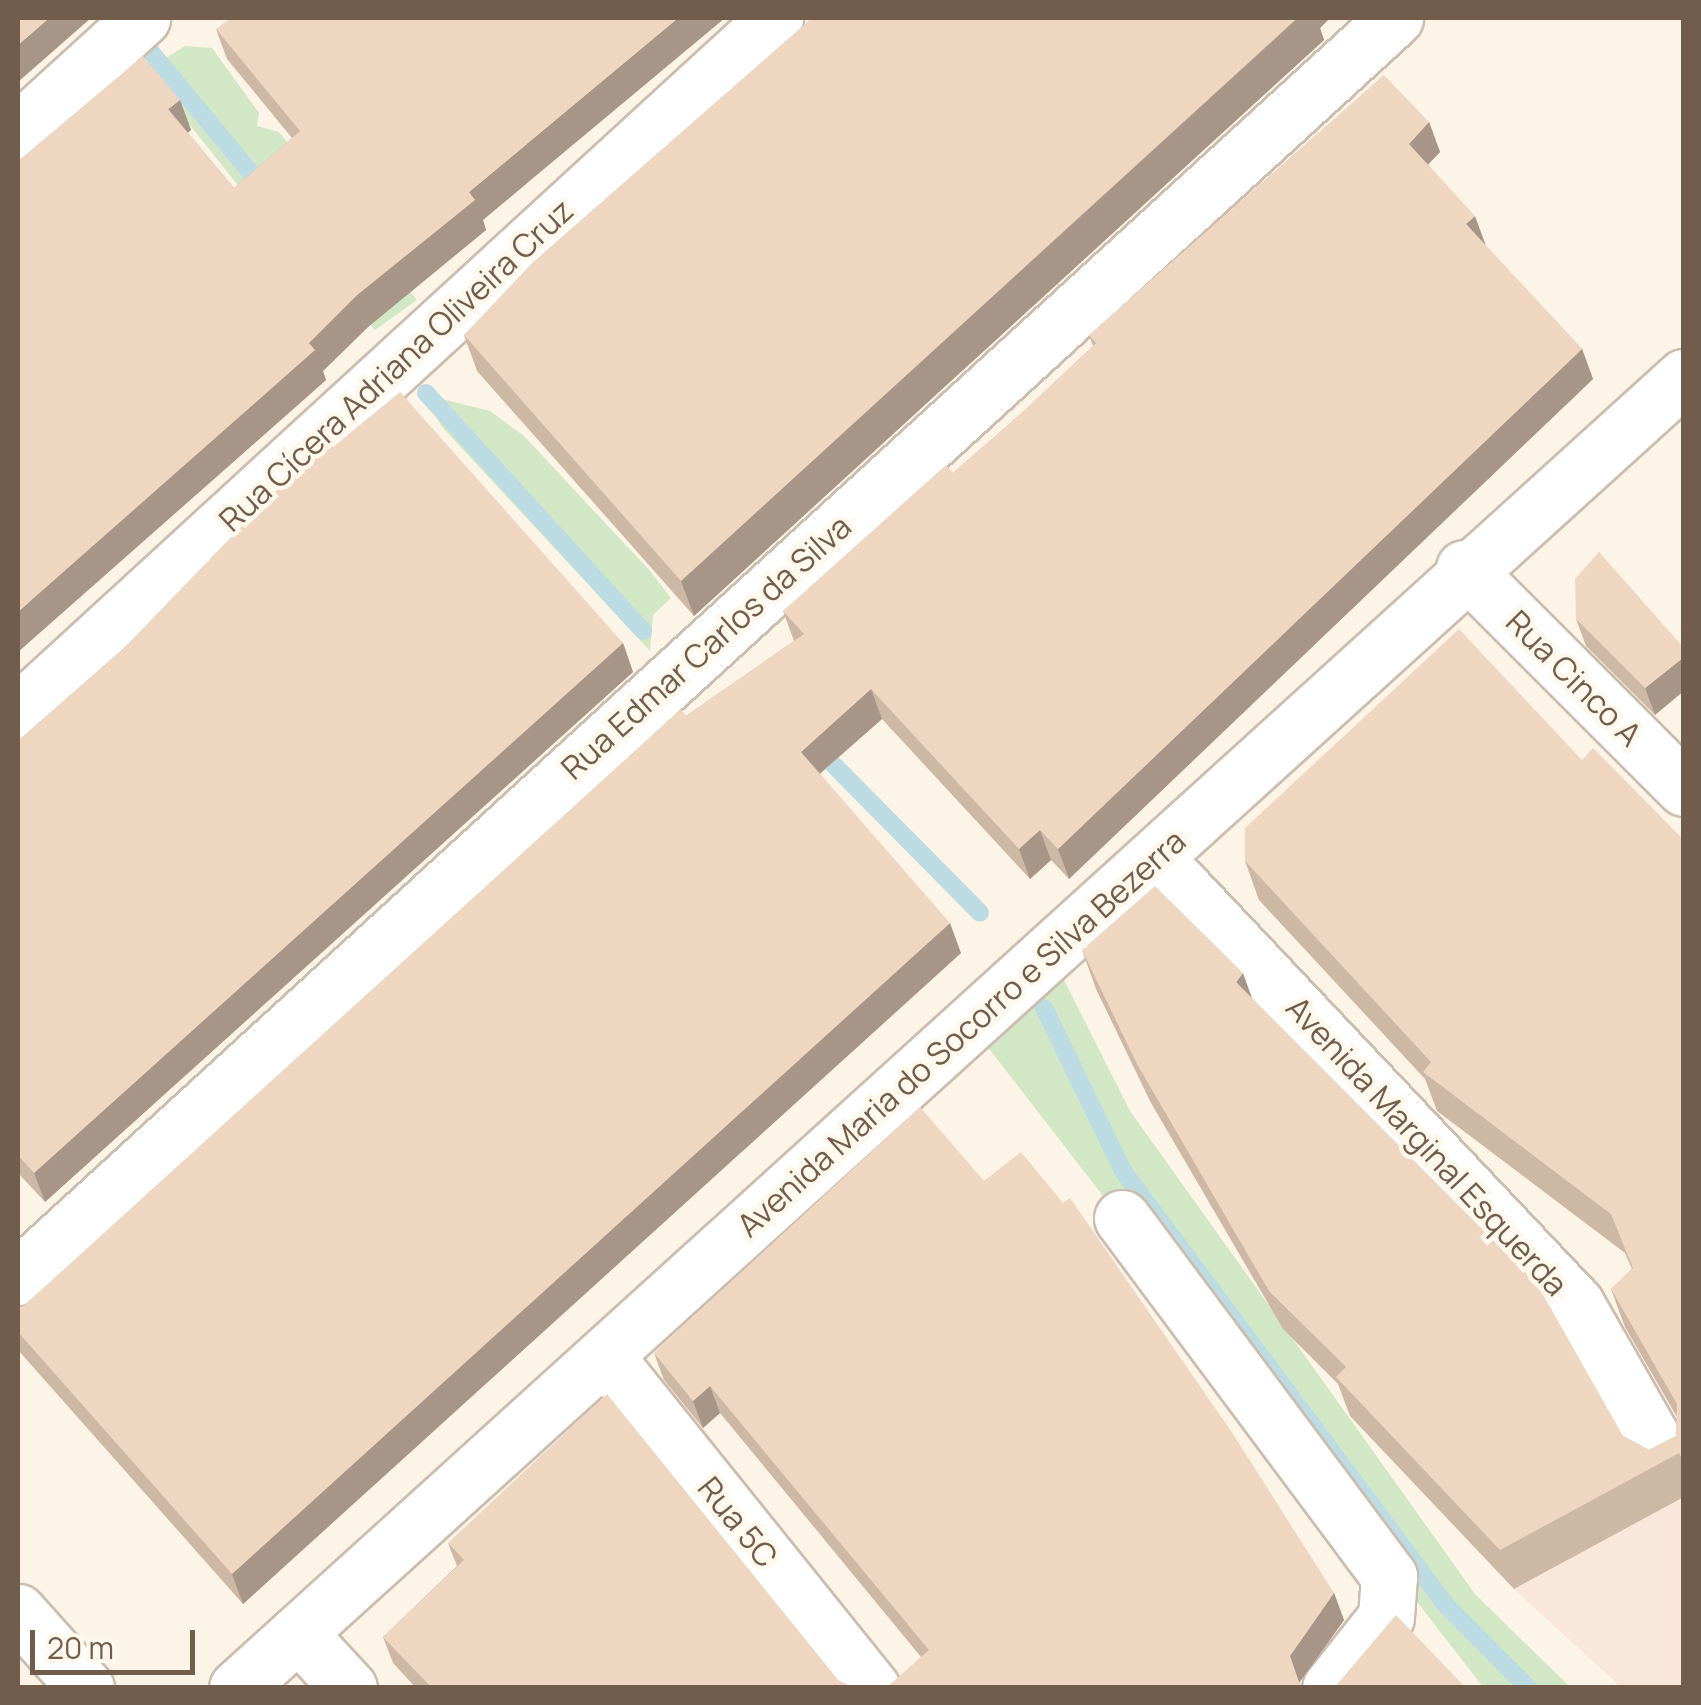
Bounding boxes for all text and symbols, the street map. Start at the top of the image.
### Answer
street label: Rua Cícera Adriana Oliveira Cruz [211,191,581,539]
street label: Rua Edmar Carlos da Silva [553,507,859,787]
street label: Rua Cinco A [1498,602,1650,754]
street label: Avenida Maria do Socorro e Silva Bezerra [729,821,1193,1245]
street label: Avenida Marginal Esquerda [1278,989,1576,1303]
street label: Rua 5C [690,1469,786,1575]
scale bar [35,1610,200,1672]
text: 20 m [47,1627,114,1668]

